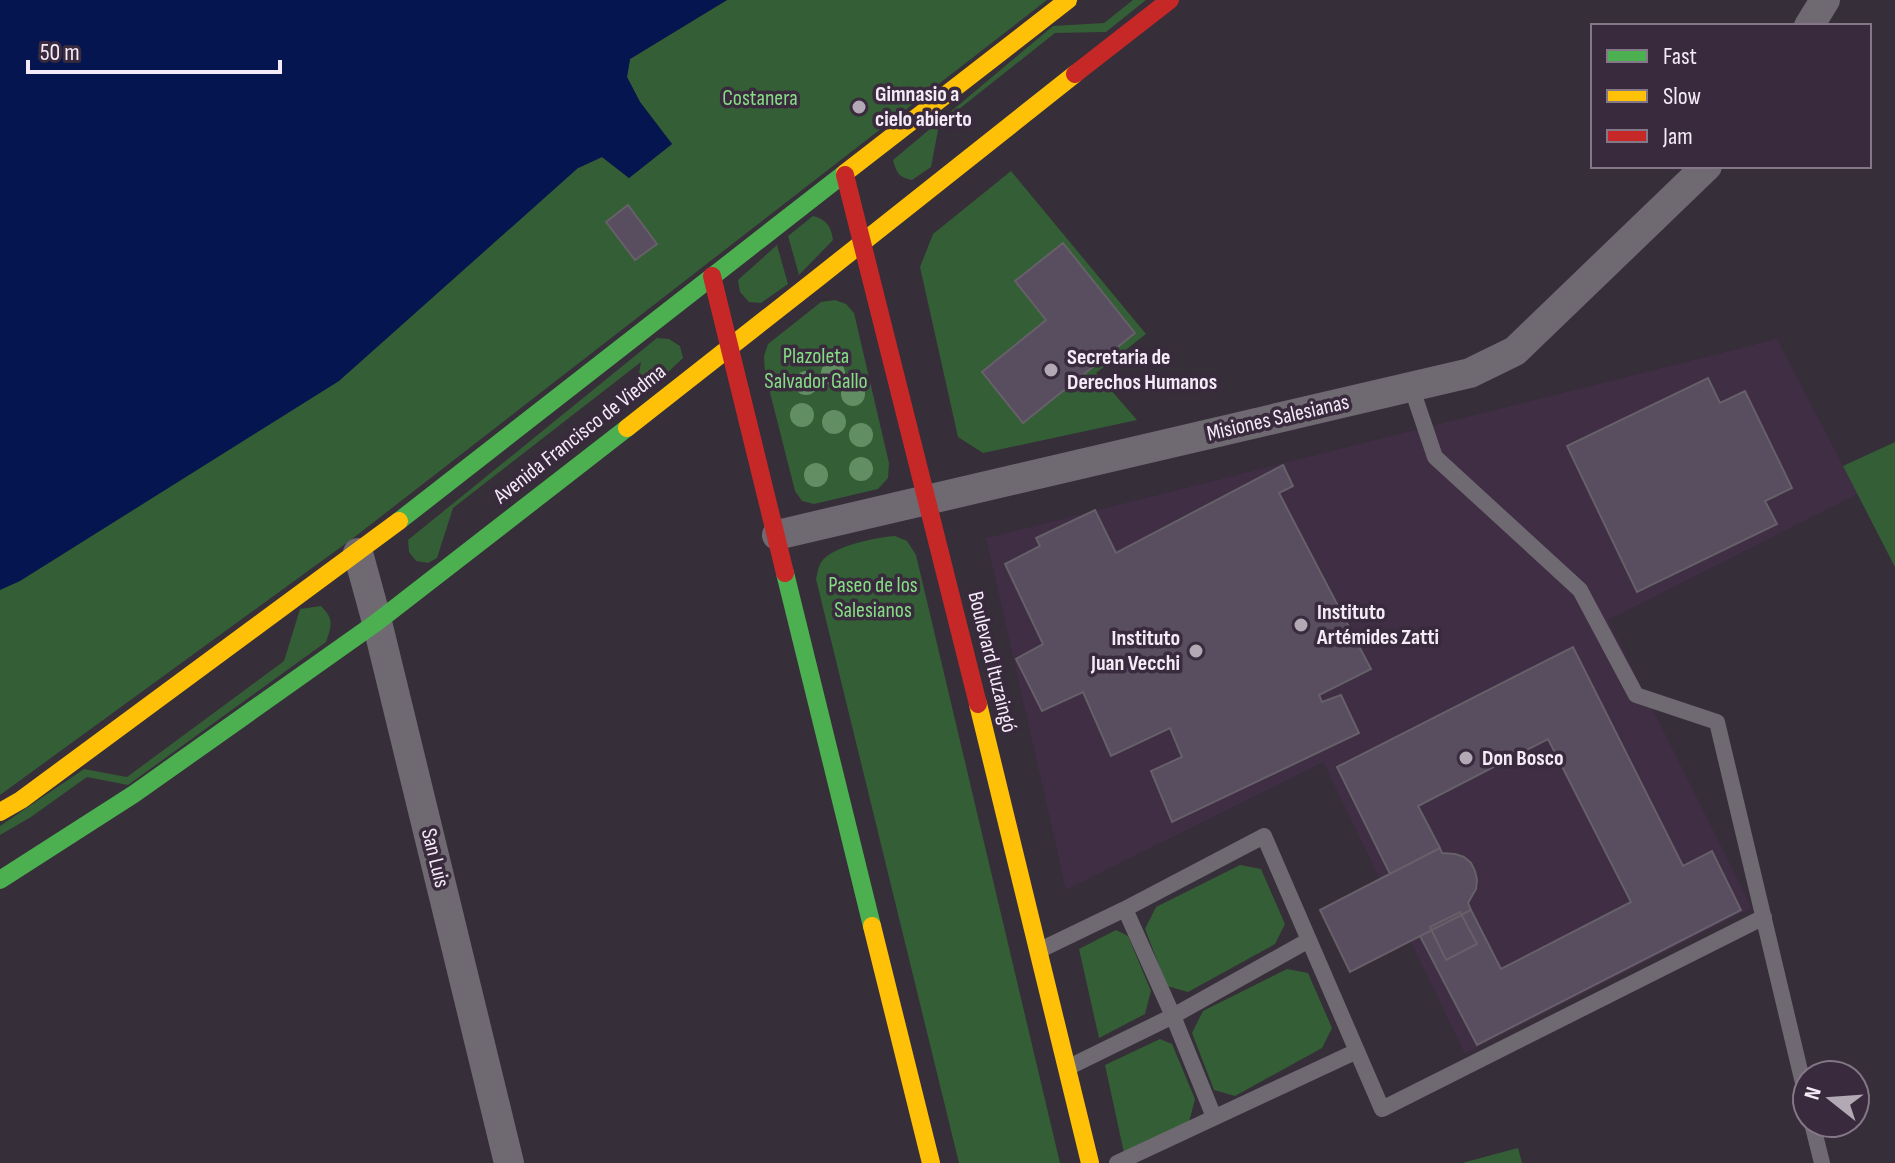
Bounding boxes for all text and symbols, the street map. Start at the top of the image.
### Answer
scale bar [28,24,280,74]
legend [1591,24,1871,168]
text: 50 m [40,38,80,67]
text: Fast [1663,42,1697,71]
place label: Gimnasio a cielo abierto [875,81,972,133]
text: Slow [1663,82,1701,111]
park label: Costanera [722,85,798,112]
marker: Gimnasio a cielo abierto [850,98,868,116]
text: Jam [1662,122,1693,151]
park label: Plazoleta Salvador Gallo [764,343,868,395]
place label: Secretaria de Derechos Humanos [1067,344,1217,396]
street label: Avenida Francisco de Viedma [488,358,672,510]
marker: Secretaria de Derechos Humanos [1042,361,1060,379]
street label: Misiones Salesianas [1204,389,1352,447]
park label: Paseo de los Salesianos [828,572,918,624]
street label: Boulevard Ituzaingó [961,589,1023,735]
place label: Instituto Artémides Zatti [1316,599,1439,651]
marker: Instituto Artémides Zatti [1292,616,1310,634]
place label: Instituto Juan Vecchi [1090,625,1180,677]
marker: Instituto Juan Vecchi [1187,642,1205,660]
place label: Don Bosco [1482,745,1564,772]
marker: Don Bosco [1457,749,1475,767]
street label: San Luis [415,826,455,891]
north arrow [1791,1059,1871,1139]
text: N [1799,1084,1828,1103]

